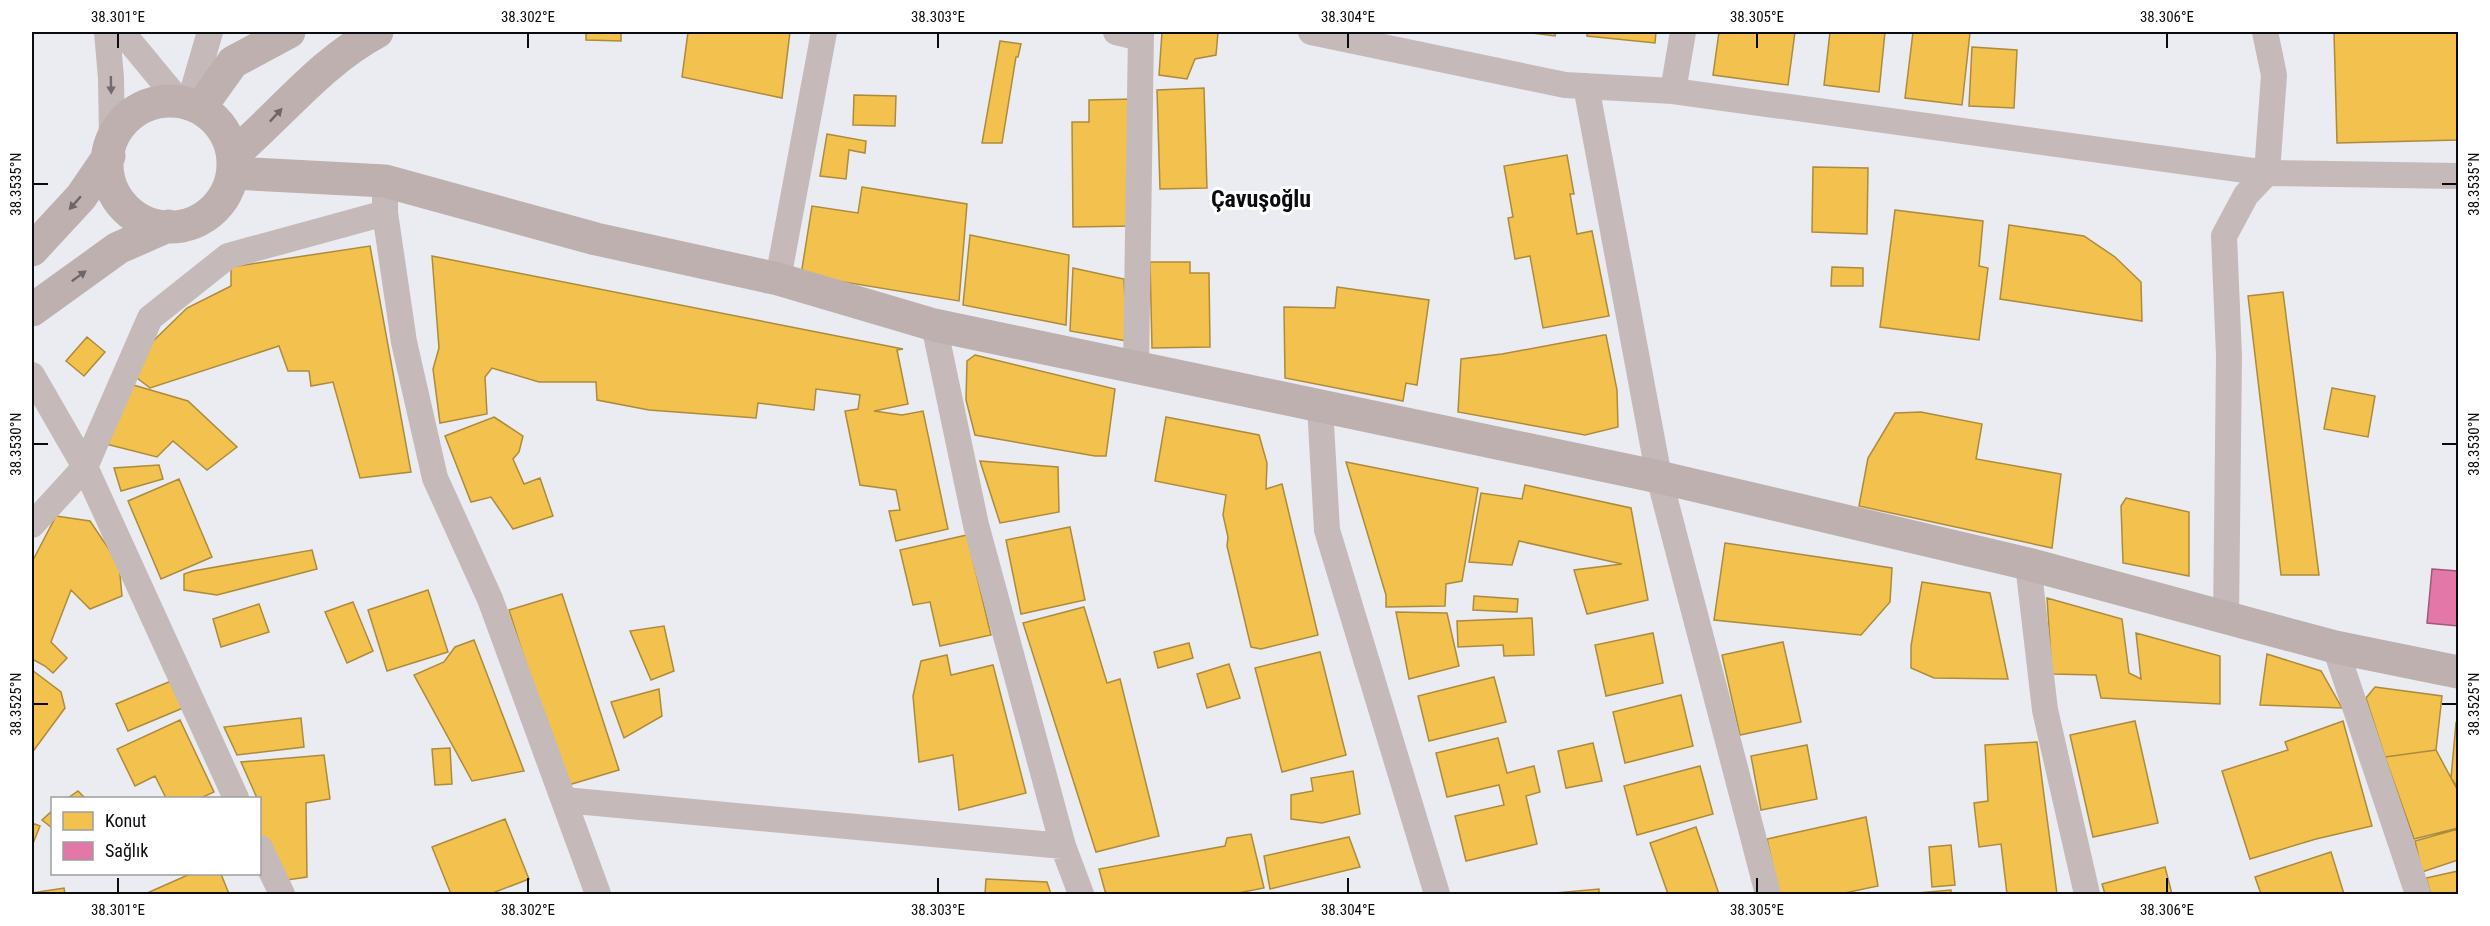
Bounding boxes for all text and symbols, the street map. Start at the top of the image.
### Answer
text: 38.301°E [91,8,145,26]
text: 38.302°E [501,8,555,26]
text: 38.303°E [911,8,965,26]
text: 38.304°E [1321,8,1375,26]
text: 38.305°E [1730,8,1784,26]
text: 38.306°E [2140,8,2194,26]
one-way arrow [106,76,116,95]
one-way arrow [269,108,283,123]
text: 38.3535°N [7,152,25,216]
text: 38.3535°N [2465,152,2483,216]
district label: Çavuşoğlu [1211,185,1311,213]
one-way arrow [69,195,82,210]
one-way arrow [71,271,87,282]
text: 38.3530°N [7,412,25,476]
text: 38.3530°N [2465,412,2483,476]
text: 38.3525°N [7,672,25,736]
text: 38.3525°N [2465,672,2483,736]
legend [51,797,261,875]
text: Konut [105,810,146,831]
text: Sağlık [105,840,148,861]
text: 38.301°E [91,901,145,919]
text: 38.302°E [501,901,555,919]
text: 38.303°E [911,901,965,919]
text: 38.304°E [1321,901,1375,919]
text: 38.305°E [1730,901,1784,919]
text: 38.306°E [2140,901,2194,919]

